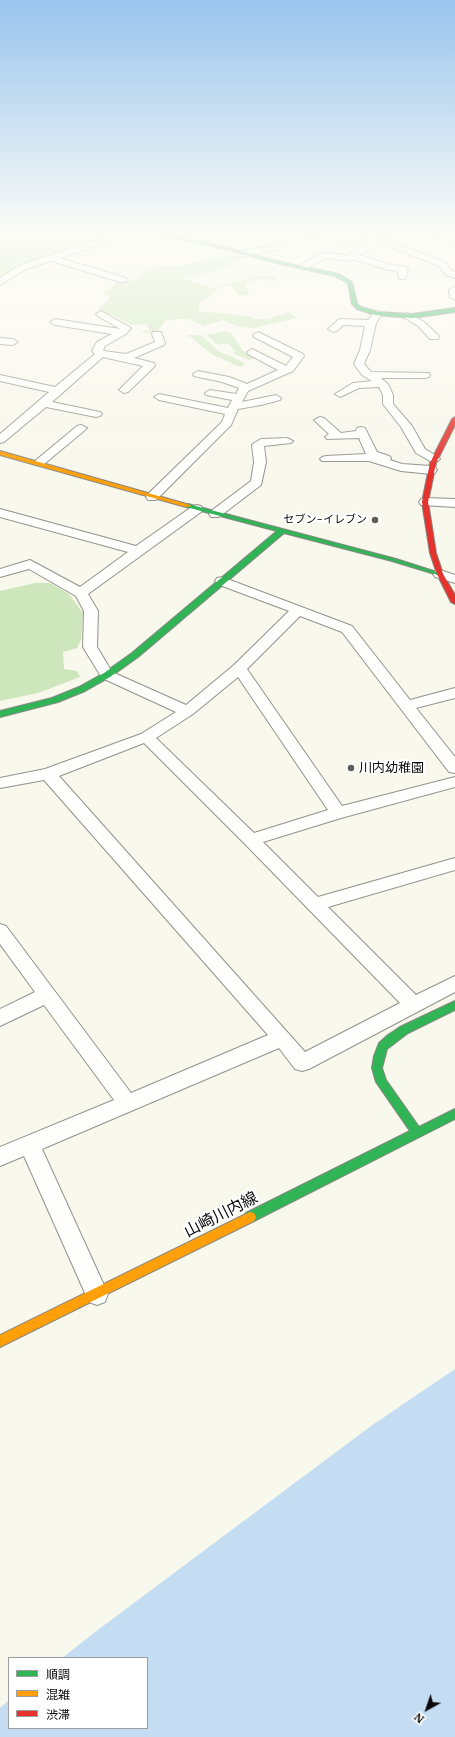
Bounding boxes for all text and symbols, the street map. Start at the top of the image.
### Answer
place label: セブン-イレブン [284,513,367,527]
marker: セブン-イレブン [370,515,380,525]
place label: 川内幼稚園 [359,760,424,776]
marker: 川内幼稚園 [346,763,356,773]
street label: 山崎川内線 [181,1188,261,1242]
legend [8,1657,148,1729]
text: 順調 [46,1667,70,1682]
text: 混雑 [46,1687,70,1702]
north arrow [407,1689,447,1729]
text: 渋滞 [46,1707,70,1722]
text: N [411,1710,427,1726]

